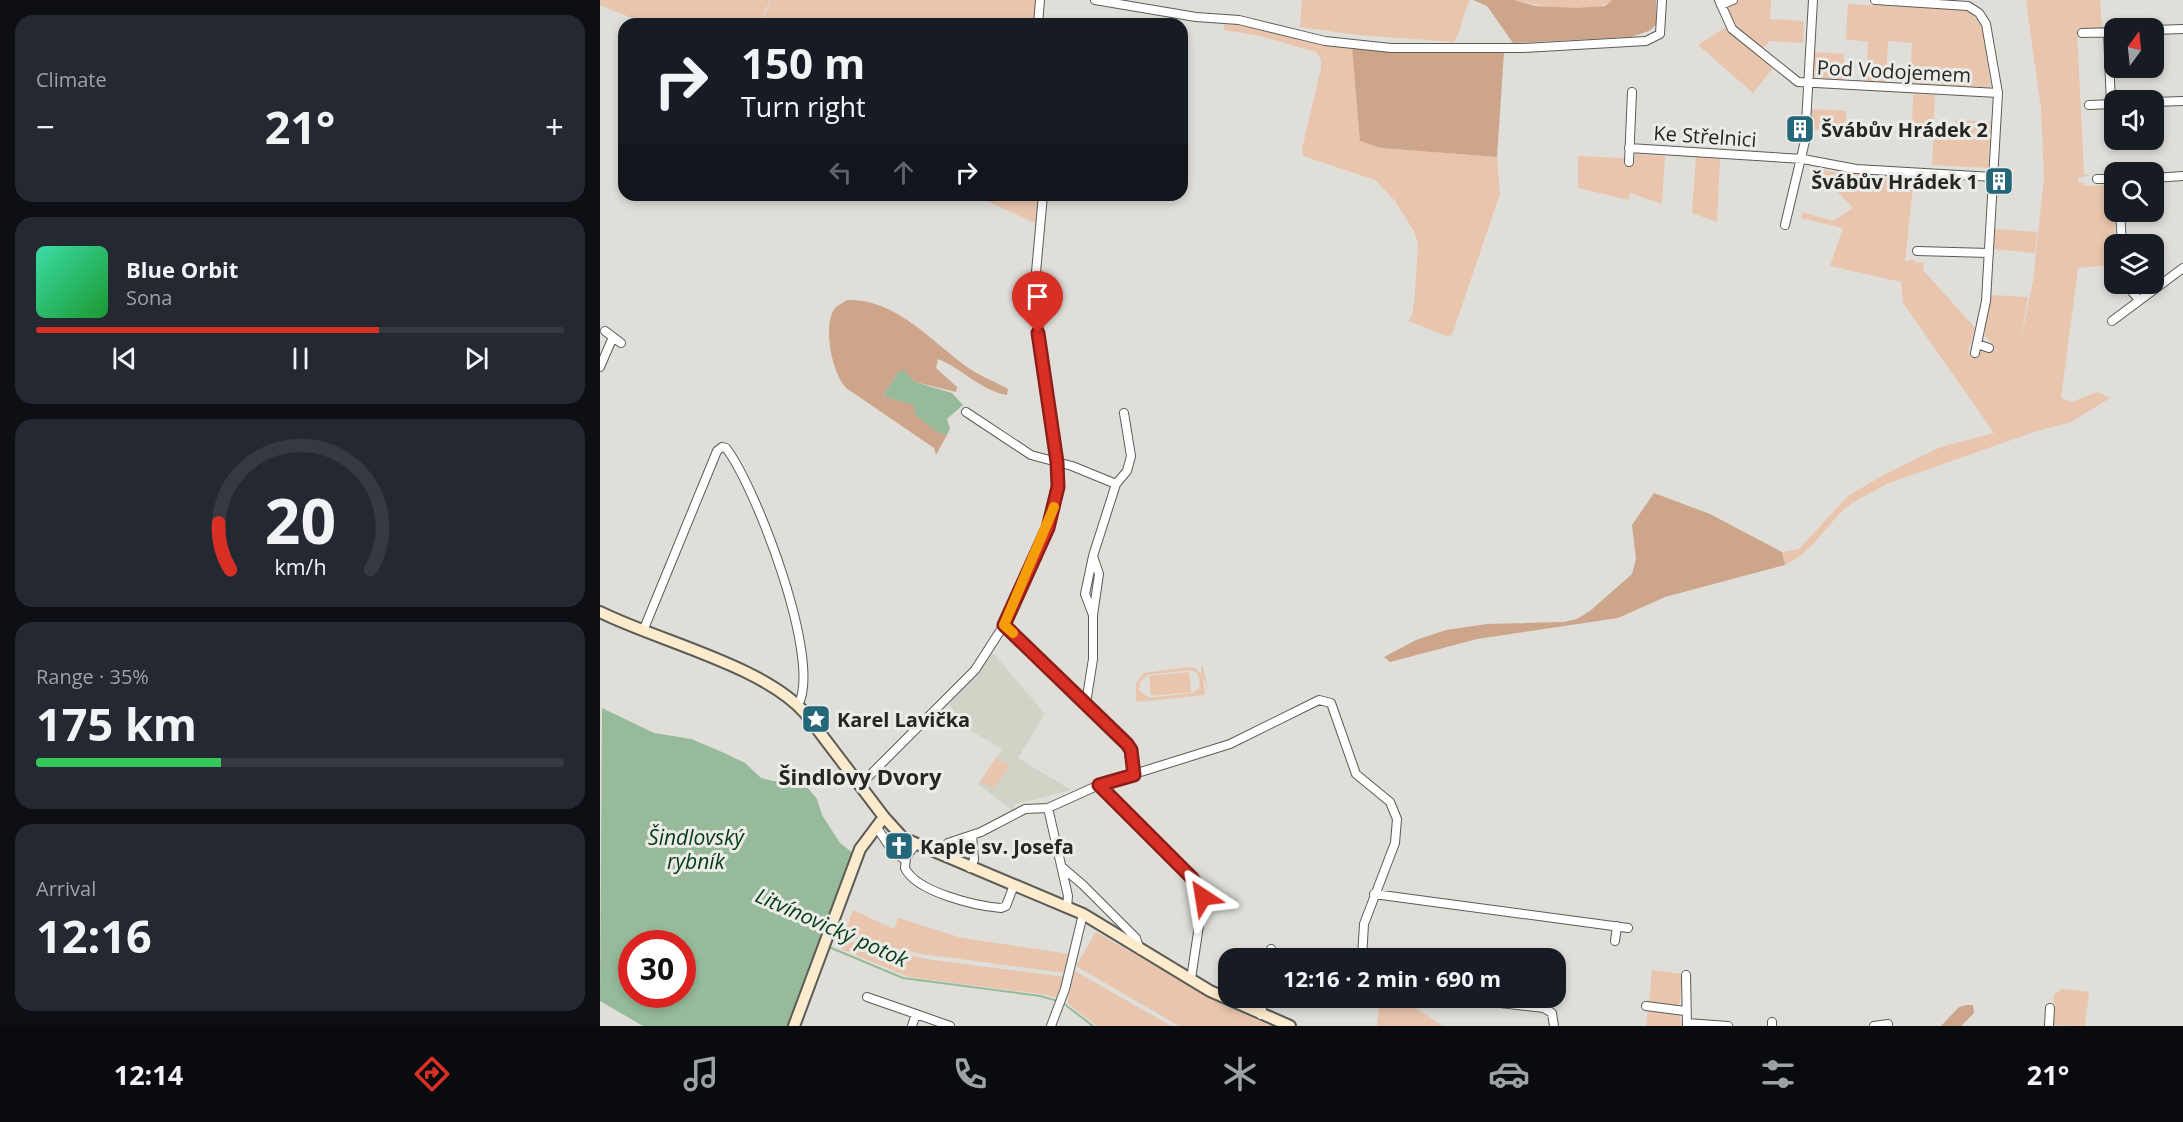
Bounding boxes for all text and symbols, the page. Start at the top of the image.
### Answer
north arrow [2104,18,2164,78]
map controls [2104,18,2164,294]
text: 150 m [741,34,865,91]
icon: right [642,42,720,120]
street label: Pod Vodojemem [1816,53,1972,89]
text: Climate [36,66,107,93]
text: Turn right [741,88,866,125]
button: sound [2104,90,2164,150]
text: 21° [265,96,335,157]
text: − [36,104,55,149]
text: + [545,104,564,149]
building icon: Švábův Hrádek 2 [1784,113,1816,145]
place label: Švábův Hrádek 2 [1821,116,1988,143]
street label: Ke Střelnici [1653,119,1757,153]
icon: left [824,156,857,189]
icon: ahead [887,156,920,189]
icon: right [950,156,983,189]
button: search [2104,162,2164,222]
building icon: Švábův Hrádek 1 [1983,165,2015,197]
place label: Švábův Hrádek 1 [1811,168,1978,195]
button: layers [2104,234,2164,294]
text: Blue Orbit [126,254,238,284]
pin [1012,271,1063,333]
icon: arrive [1021,280,1054,313]
text: Sona [126,284,172,311]
icon: previous [108,342,141,375]
icon: pause [284,342,317,375]
icon: next [460,342,493,375]
text: 20 [264,477,336,562]
text: km/h [274,552,326,581]
text: Range · 35% [36,663,149,690]
text: 175 km [36,693,197,754]
place icon: Karel Lavička [800,703,832,735]
place label: Karel Lavička [837,706,970,733]
district label: Šindlovy Dvory [778,761,942,791]
water label: Šindlovský rybník [648,823,745,875]
church icon: Kaple sv. Josefa [883,830,915,862]
place label: Kaple sv. Josefa [920,833,1074,860]
position arrow [1171,865,1235,929]
text: Arrival [36,875,96,902]
water label: Litvínovický potok [751,881,913,973]
text: 12:16 [36,905,152,966]
speed limit sign: 30 [618,930,696,1008]
text: 12:16 · 2 min · 690 m [1283,963,1501,993]
icon: directions [411,1053,453,1095]
icon: music [680,1053,722,1095]
icon: phone [949,1053,991,1095]
icon: climate [1219,1053,1261,1095]
icon: car [1488,1053,1530,1095]
icon: filters [1757,1053,1799,1095]
text: 12:14 [114,1056,183,1093]
text: 21° [2027,1056,2069,1093]

